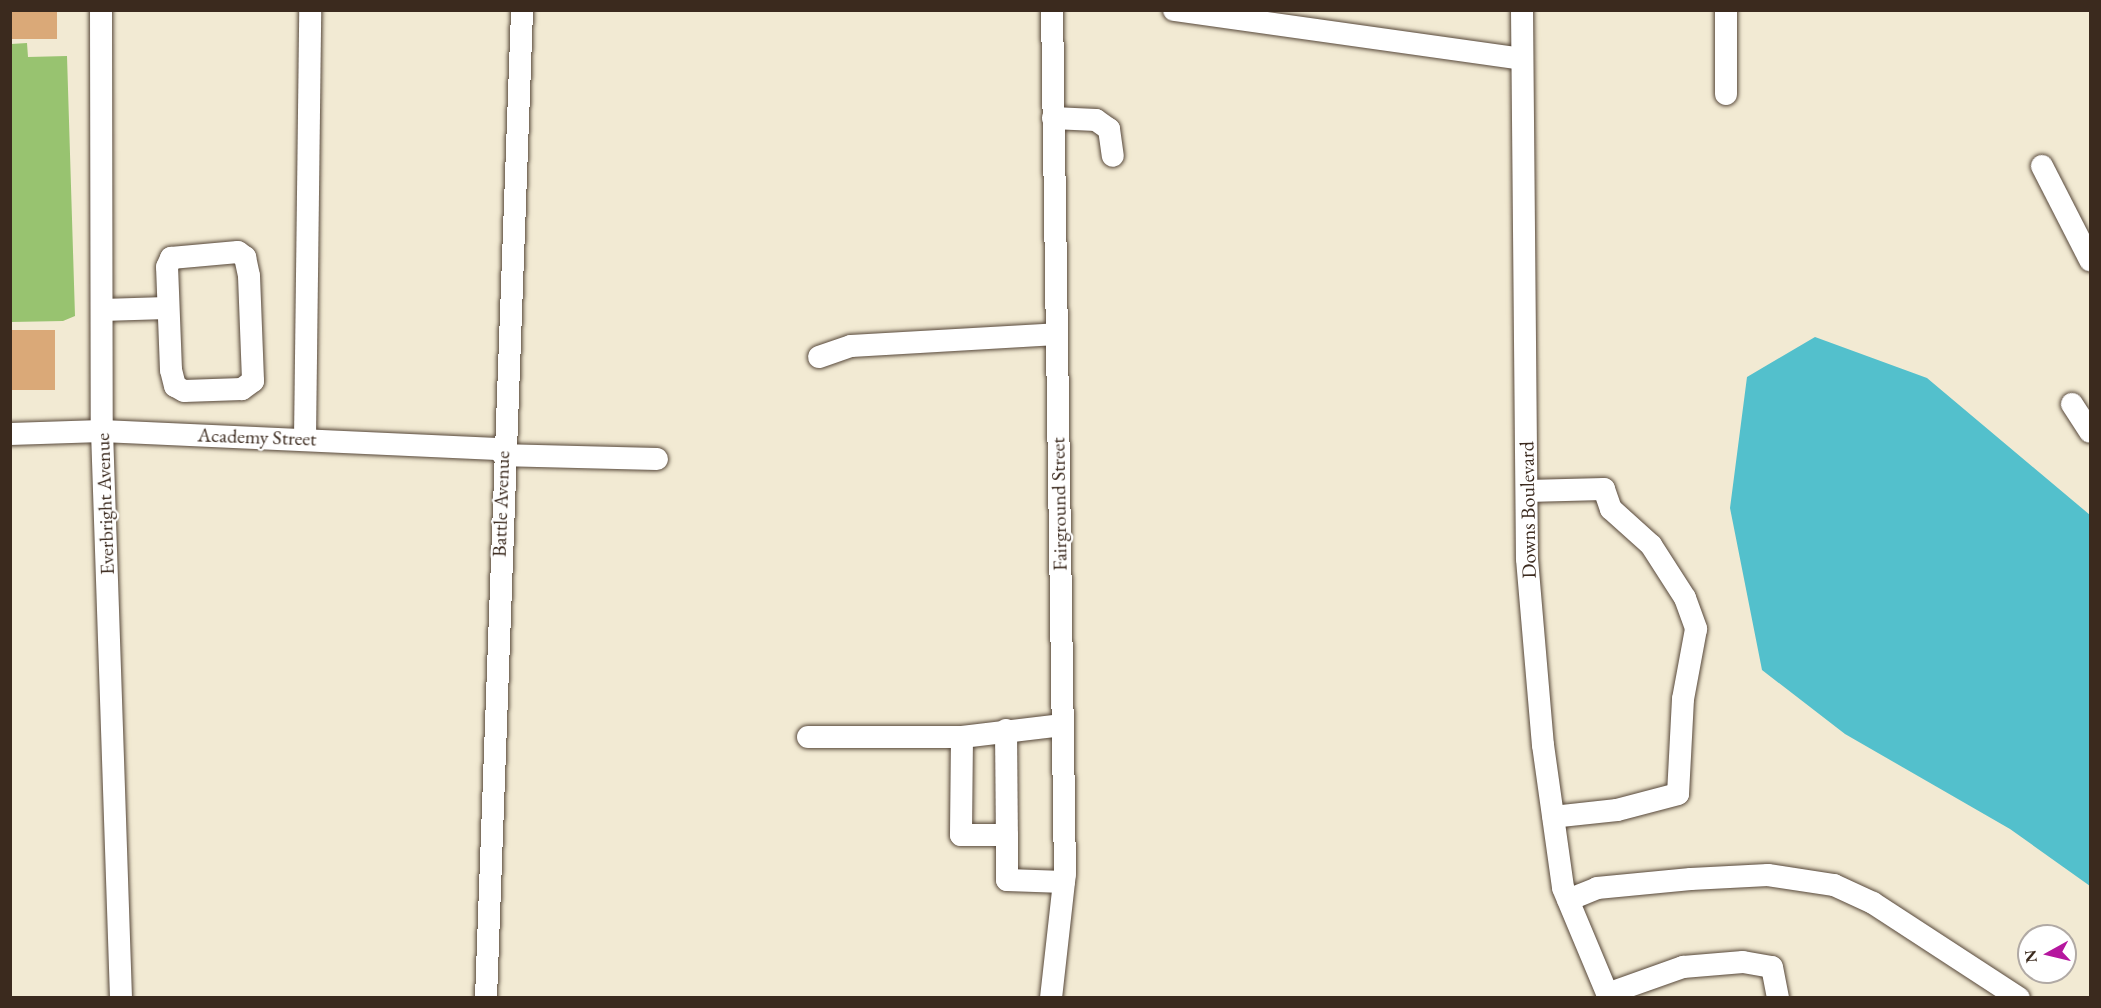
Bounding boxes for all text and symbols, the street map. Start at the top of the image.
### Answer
street label: Academy Street [197,423,317,451]
street label: Everbright Avenue [91,433,119,575]
street label: Fairground Street [1046,437,1072,571]
street label: Downs Boulevard [1515,441,1541,579]
street label: Battle Avenue [487,450,515,558]
north arrow [2017,924,2077,984]
text: N [2019,948,2042,964]

